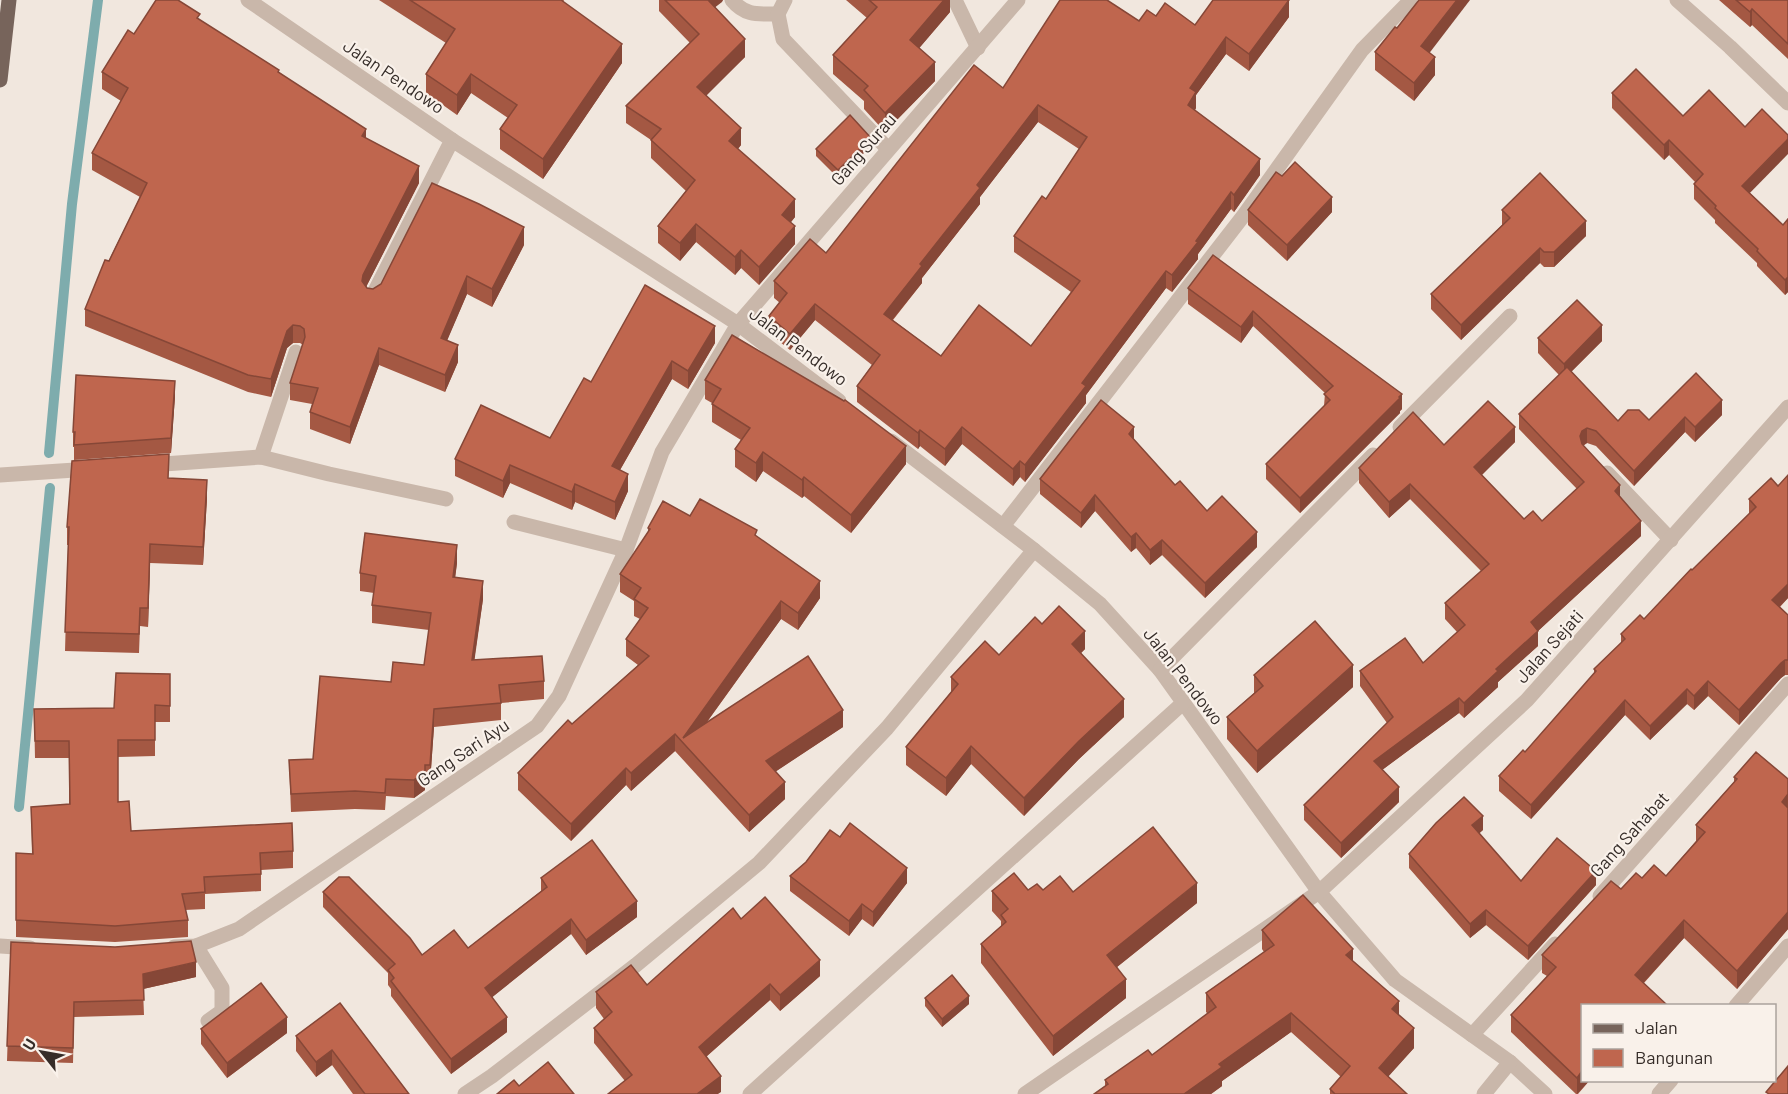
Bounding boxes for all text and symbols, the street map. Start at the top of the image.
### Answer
street label: Jalan Pendowo [339,34,449,118]
street label: Gang Surau [826,108,900,190]
street label: Jalan Pendowo [745,302,853,390]
street label: Jalan Sejati [1510,605,1588,687]
street label: Jalan Pendowo [1139,623,1229,729]
street label: Gang Sari Ayu [413,713,513,791]
street label: Gang Sahabat [1585,787,1673,881]
legend [1581,1004,1776,1082]
text: Jalan [1635,1016,1678,1038]
north arrow [12,1022,72,1082]
text: U [18,1035,39,1053]
text: Bangunan [1635,1046,1713,1068]

